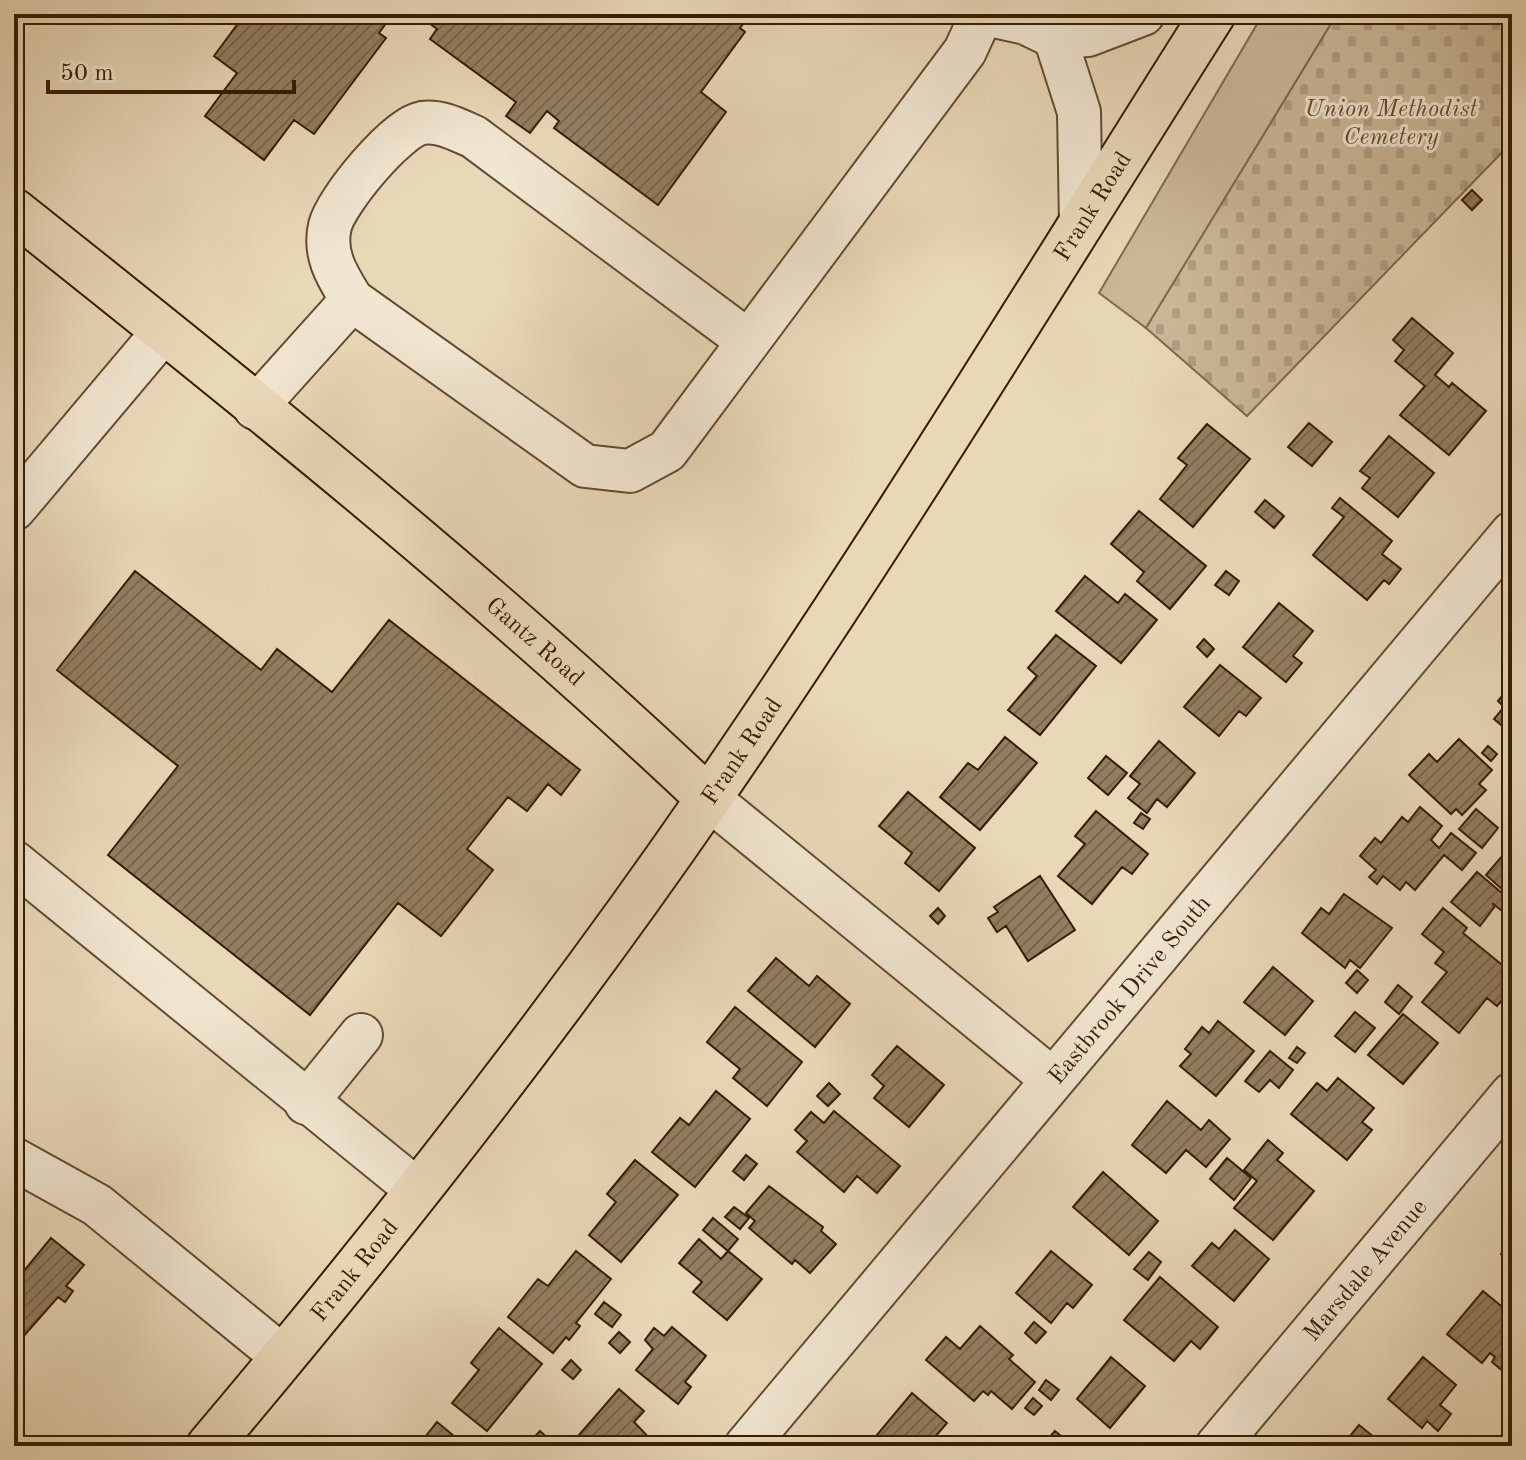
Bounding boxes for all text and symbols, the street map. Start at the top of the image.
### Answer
scale bar [48,44,294,94]
text: 50 m [60,62,114,86]
park label: Union Methodist Cemetery [1305,98,1478,150]
street label: Frank Road [1051,148,1137,266]
street label: Gantz Road [481,594,588,692]
street label: Frank Road [698,694,788,810]
street label: Eastbrook Drive South [1045,892,1216,1090]
street label: Marsdale Avenue [1300,1195,1432,1347]
street label: Frank Road [307,1216,404,1327]

